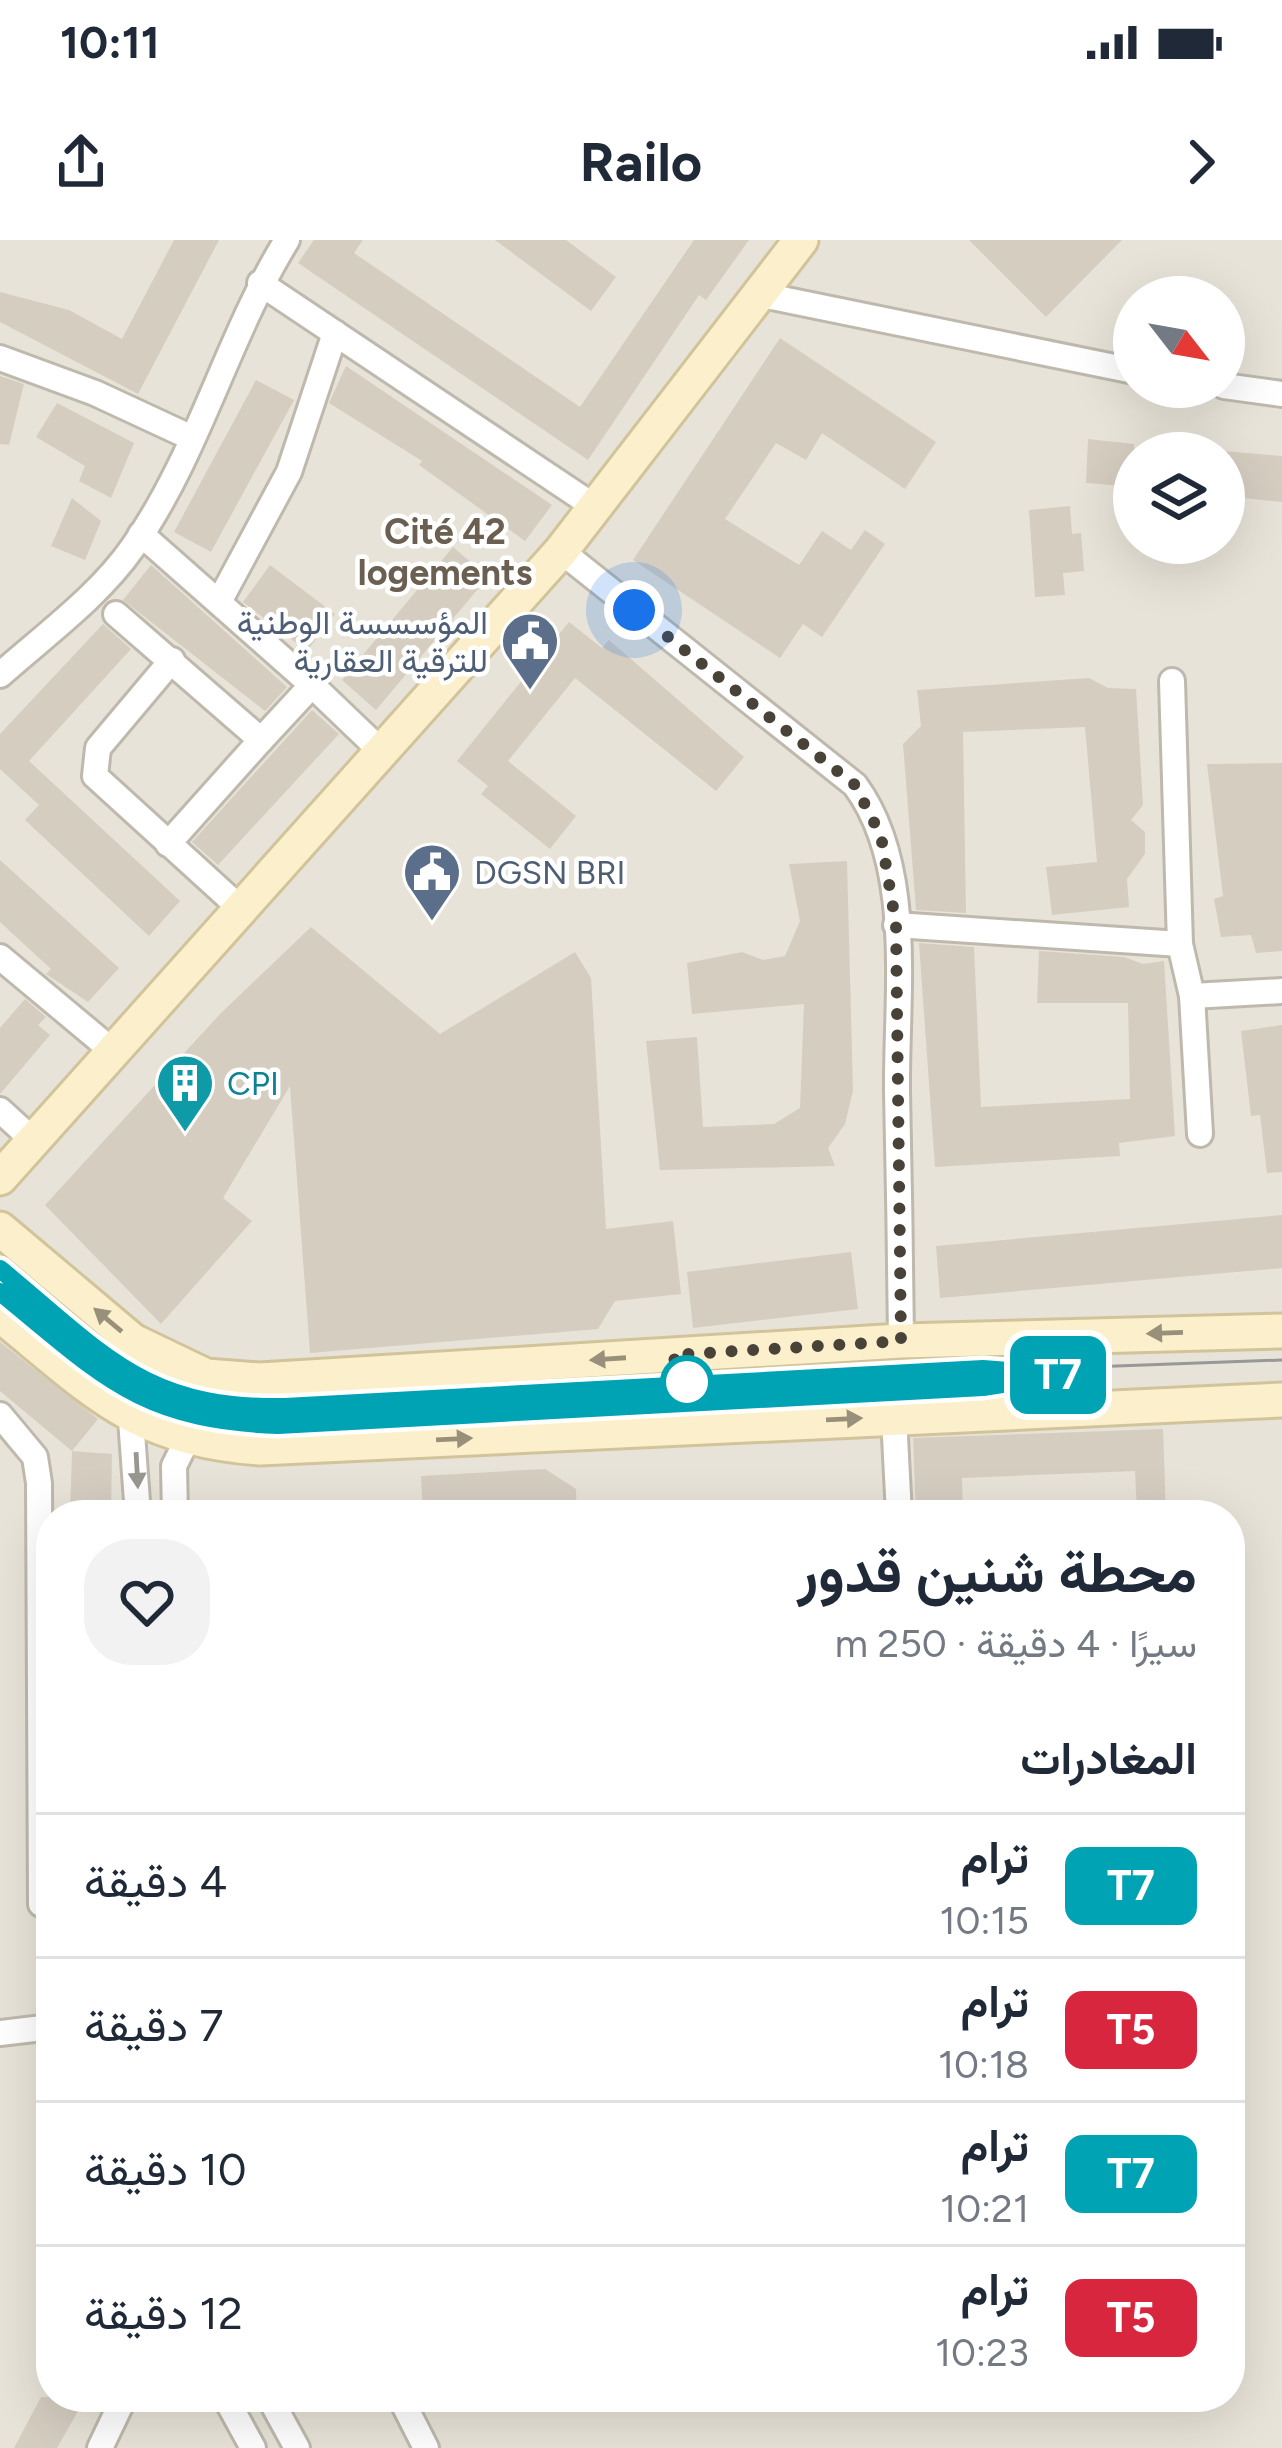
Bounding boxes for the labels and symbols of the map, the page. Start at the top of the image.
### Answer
north arrow [1113,276,1245,408]
district label: Cité 42 logements [358,510,532,594]
your location [604,580,664,640]
place label: المؤسسسة الوطنية للترقية العقارية [237,603,488,681]
public building icon: المؤسسسة الوطنية للترقية العقارية [499,610,561,692]
public building icon: DGSN BRI [401,841,463,923]
place label: DGSN BRI [474,853,626,892]
building icon: CPI [154,1052,216,1134]
place label: CPI [227,1064,279,1103]
one-way arrow [93,1308,123,1334]
one-way arrow [1145,1324,1183,1343]
line badge: T7 [1004,1336,1112,1414]
one-way arrow [589,1349,626,1368]
unlabelled marker [662,1357,712,1407]
one-way arrow [826,1409,864,1428]
one-way arrow [436,1429,474,1448]
one-way arrow [128,1452,147,1490]

